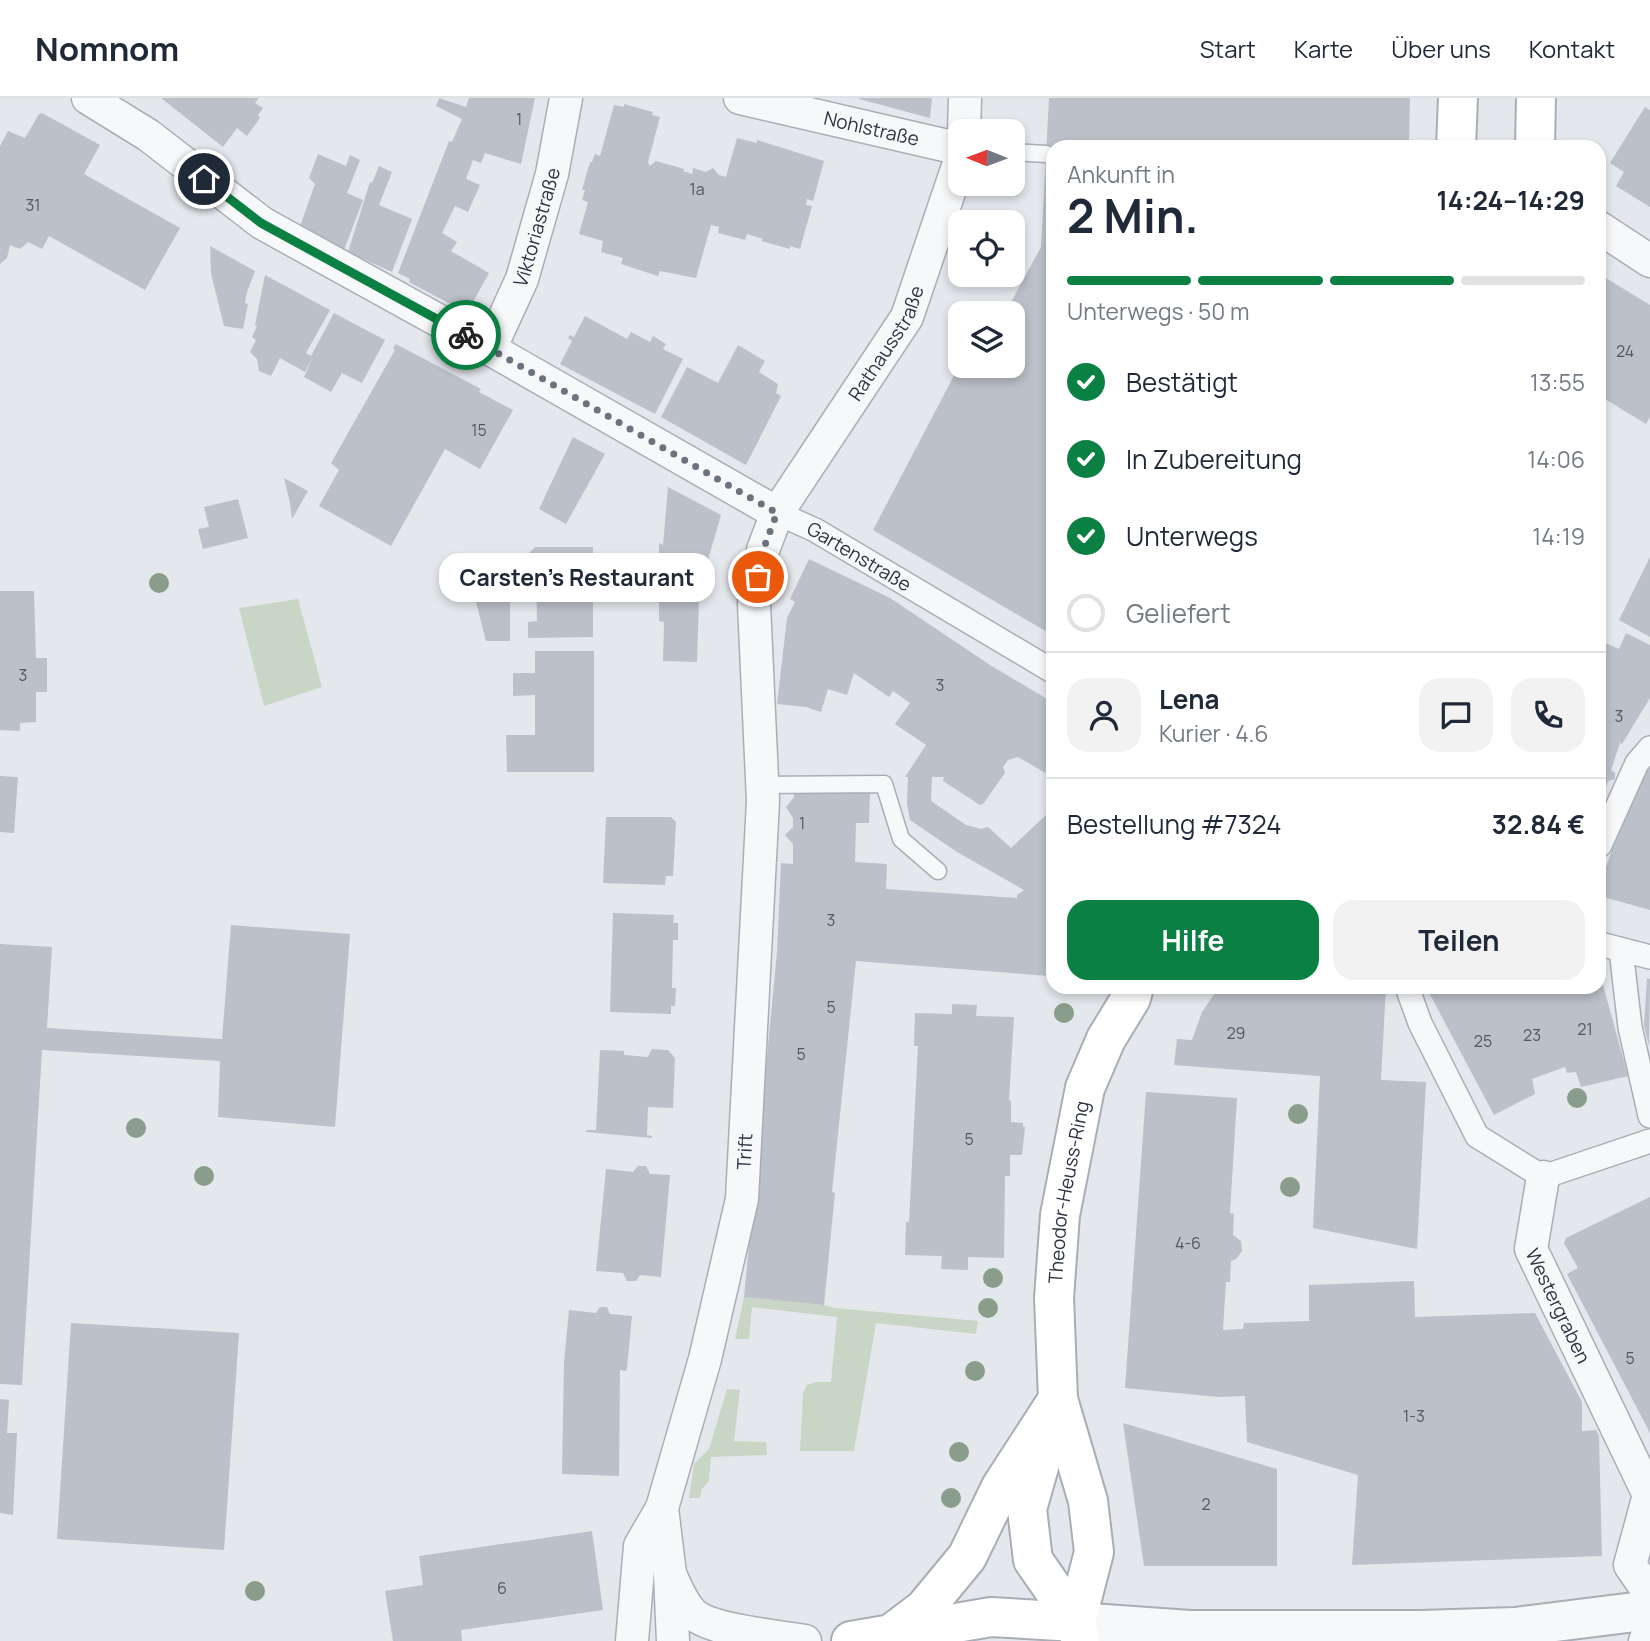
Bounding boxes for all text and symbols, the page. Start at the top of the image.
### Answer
text: Nomnom [35,26,179,71]
text: Start [1200,32,1256,65]
text: Karte [1294,32,1353,65]
text: Über uns [1391,32,1491,65]
text: Kontakt [1529,32,1615,65]
street label: Nohlstraße [821,105,922,152]
house number: 1 [516,108,522,130]
north arrow [948,119,1026,196]
map controls [948,119,1025,378]
pin [174,149,234,209]
text: Ankunft in [1067,158,1175,190]
icon: home [185,160,223,198]
street label: Viktoriastraße [507,166,566,291]
house number: 1a [689,178,705,200]
text: 14:24–14:29 [1436,182,1585,218]
text: 2 Min. [1067,184,1199,247]
house number: 31 [25,194,41,216]
button: locate [948,210,1025,287]
street label: Rathausstraße [842,282,930,406]
text: Unterwegs · 50 m [1067,295,1249,327]
courier [431,300,501,370]
button: layers [948,301,1025,378]
icon: bike [447,316,485,354]
house number: 24 [1616,340,1634,362]
icon: check [1067,363,1105,401]
text: Bestätigt [1126,364,1238,400]
text: 13:55 [1530,366,1585,398]
house number: 15 [471,419,487,441]
icon: check [1067,440,1105,478]
text: In Zubereitung [1126,441,1302,477]
text: 14:06 [1527,443,1585,475]
street label: Gartenstraße [803,515,916,597]
icon: check [1067,517,1105,555]
text: Unterwegs [1126,518,1258,554]
text: 14:19 [1532,520,1585,552]
pin [728,547,788,607]
callout: Carsten's Restaurant [440,552,716,602]
icon: bag [739,558,777,596]
text: Carsten's Restaurant [459,561,695,593]
text: Geliefert [1126,595,1231,631]
house number: 3 [19,664,27,686]
house number: 3 [936,674,944,696]
button: person [1067,678,1141,752]
button: chat [1419,678,1493,752]
button: phone [1511,678,1585,752]
text: Lena [1159,681,1219,717]
house number: 3 [1615,705,1623,727]
text: Kurier · 4.6 [1159,717,1269,749]
text: Bestellung #7324 [1067,806,1282,842]
text: 32.84 € [1492,806,1585,842]
house number: 1 [799,812,805,834]
button: Hilfe [1067,900,1319,980]
button: Teilen [1333,900,1585,980]
house number: 3 [827,909,835,931]
house number: 5 [826,996,836,1018]
house number: 21 [1577,1018,1593,1040]
house number: 29 [1226,1022,1246,1044]
house number: 23 [1523,1024,1541,1046]
house number: 25 [1474,1030,1492,1052]
house number: 5 [796,1043,806,1065]
street label: Theodor-Heuss-Ring [1042,1099,1095,1284]
house number: 5 [964,1128,974,1150]
street label: Trift [731,1133,758,1170]
house number: 4-6 [1175,1232,1201,1254]
street label: Westergraben [1520,1244,1597,1367]
house number: 5 [1625,1347,1635,1369]
house number: 1-3 [1403,1405,1425,1427]
house number: 2 [1201,1493,1211,1515]
house number: 6 [497,1577,507,1599]

